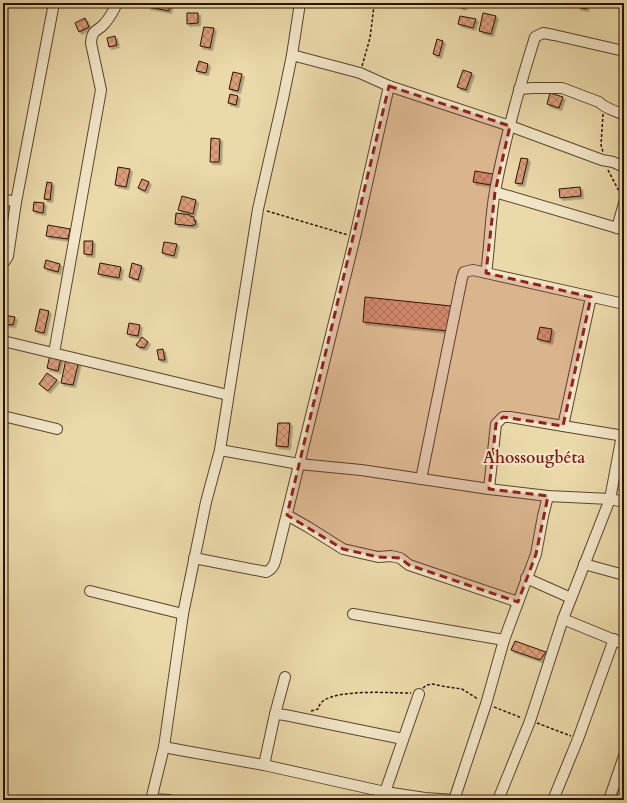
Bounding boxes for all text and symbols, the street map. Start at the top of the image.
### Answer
district label: Ahossougbéta [483,447,585,469]

